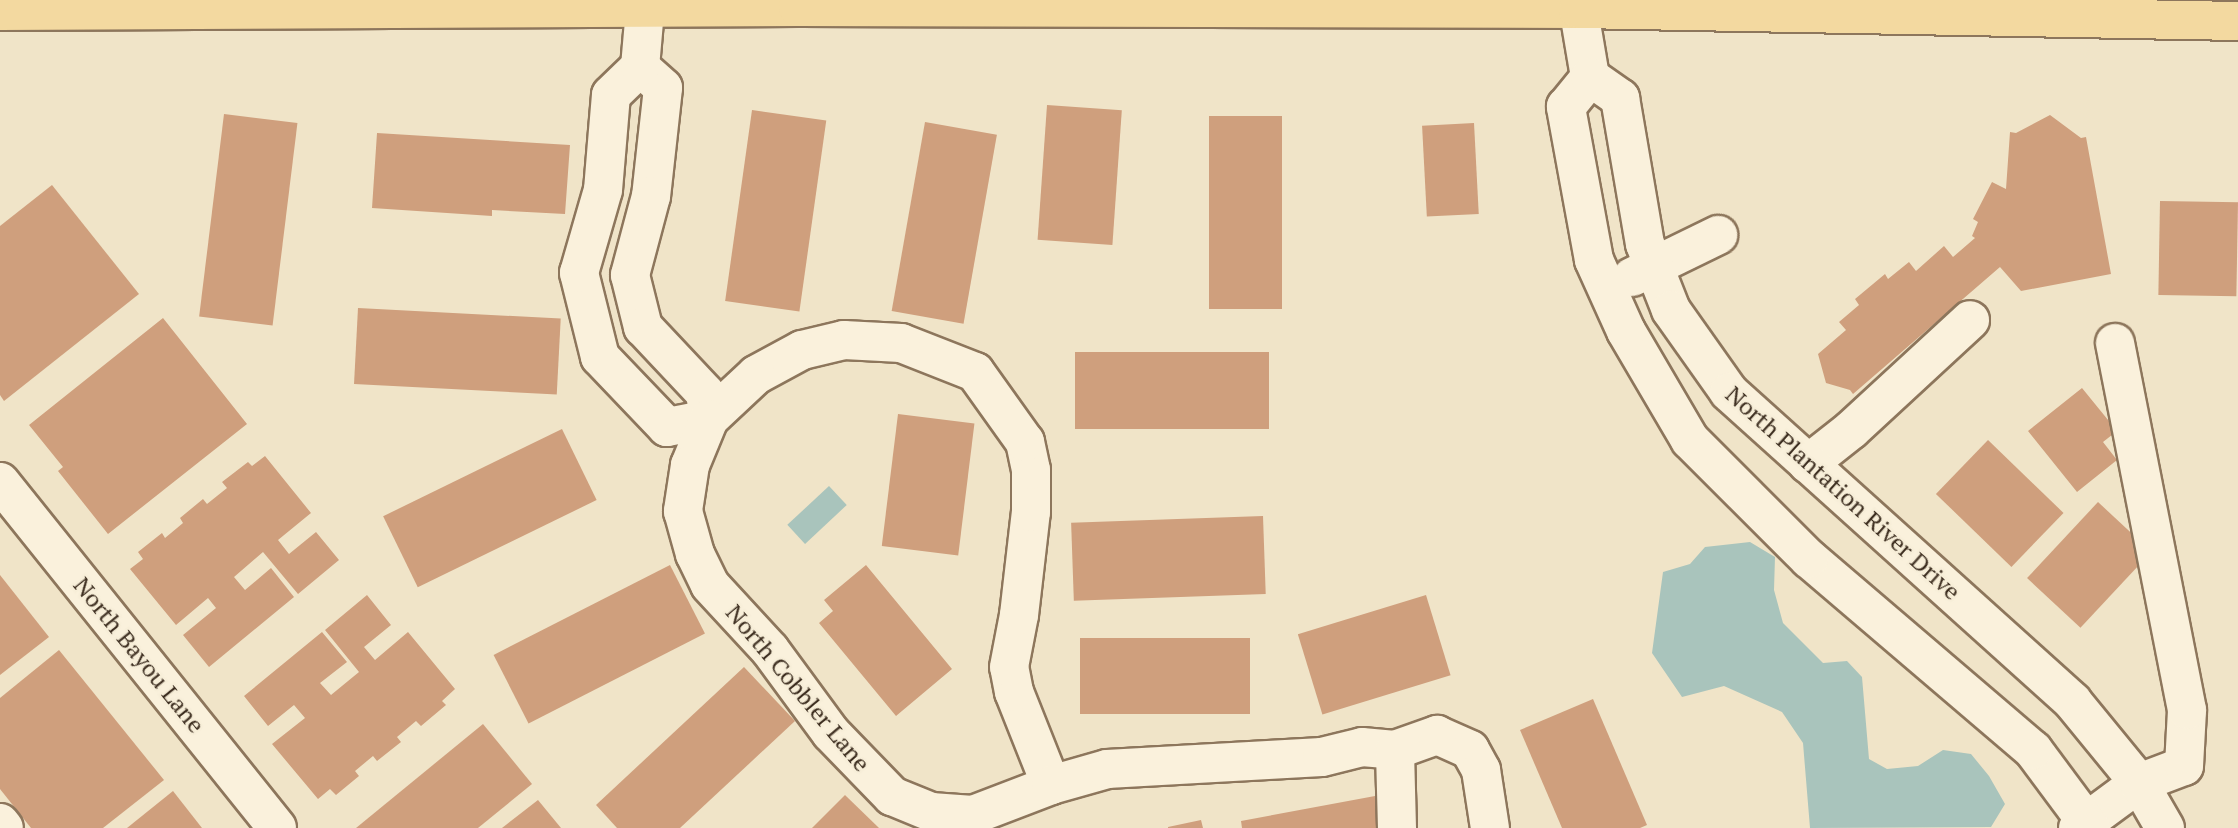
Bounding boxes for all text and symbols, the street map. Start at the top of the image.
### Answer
street label: North Plantation River Drive [1720,380,1966,606]
street label: North Bayou Lane [67,571,211,739]
street label: North Cobbler Lane [720,599,876,777]

